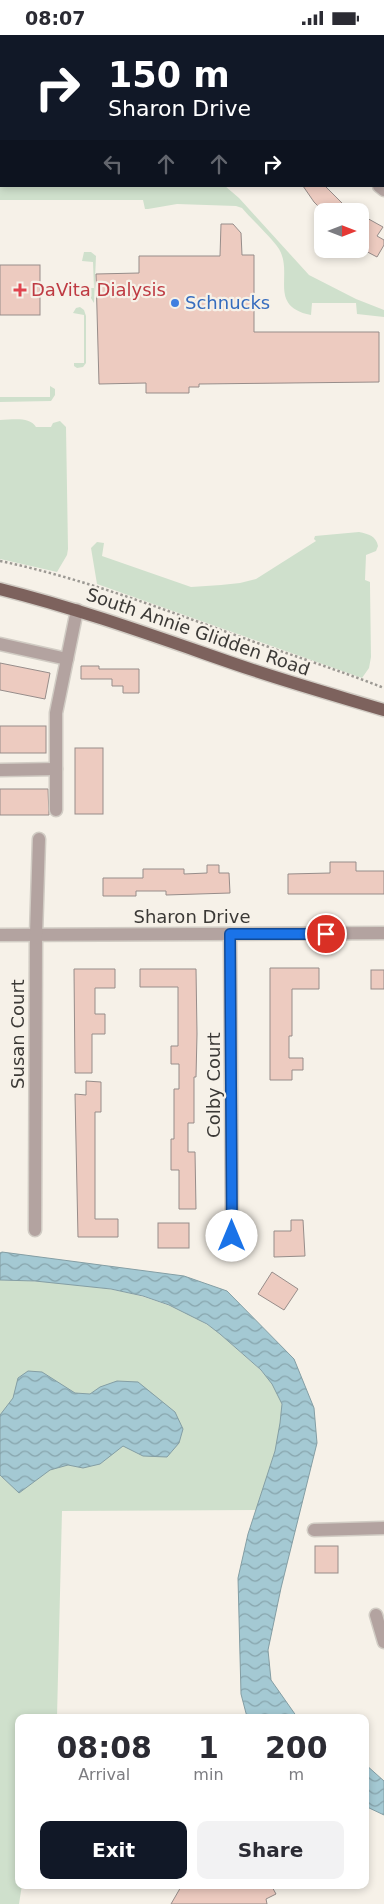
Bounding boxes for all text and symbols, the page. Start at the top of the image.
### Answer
text: 08:07 [25,7,85,29]
icon: right [25,55,90,120]
text: 150 m [108,55,230,95]
text: Sharon Drive [108,96,251,121]
icon: left [99,150,127,178]
icon: ahead [152,150,180,178]
icon: ahead [205,150,233,178]
icon: right [258,150,286,178]
north arrow [314,203,369,257]
map controls [314,203,369,258]
place label: DaVita Dialysis [31,279,166,300]
marker: DaVita Dialysis [13,283,27,297]
place label: Schnucks [185,292,270,313]
marker: Schnucks [169,297,181,309]
street label: South Annie Glidden Road [84,583,313,680]
street label: Sharon Drive [134,906,251,927]
pin [305,913,347,955]
icon: arrive [312,920,340,948]
street label: Susan Court [7,979,28,1089]
street label: Colby Court [203,1032,224,1138]
position arrow [205,1209,257,1261]
text: 08:08 [56,1730,152,1765]
text: 1 [198,1730,219,1765]
text: 200 [265,1730,328,1765]
text: Arrival [78,1765,130,1784]
text: min [193,1765,224,1784]
text: m [288,1765,304,1784]
button: Exit [40,1821,187,1879]
button: Share [197,1821,344,1879]

